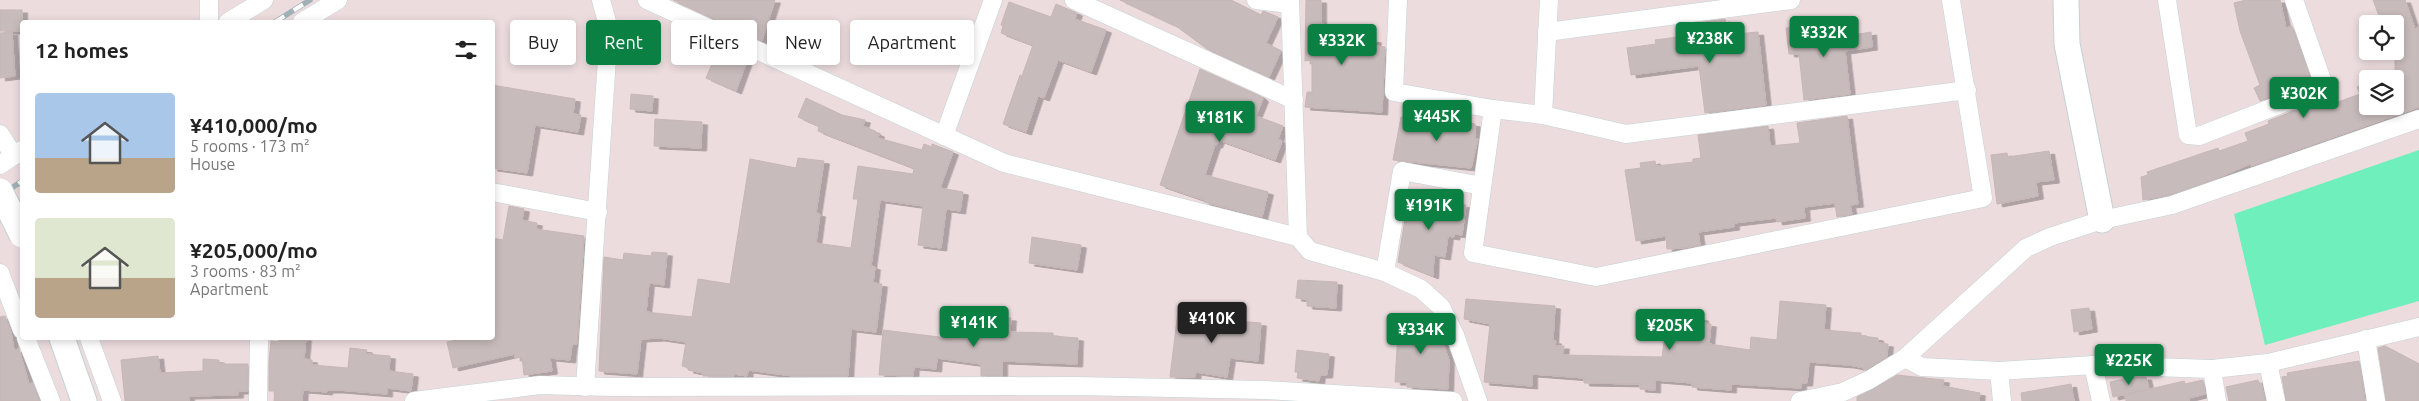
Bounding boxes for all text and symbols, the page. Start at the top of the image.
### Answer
pin: ¥332K [1789,15,1859,58]
map controls [2359,15,2404,115]
button: locate [2359,15,2404,60]
chip: Buy [510,20,576,65]
chip: Rent [586,20,661,65]
chip: Filters [671,20,757,65]
chip: New [767,20,840,65]
chip: Apartment [850,20,974,65]
pin: ¥238K [1675,22,1745,64]
pin: ¥332K [1307,23,1377,66]
text: ¥332K [1801,23,1847,41]
text: ¥238K [1687,29,1733,47]
text: ¥332K [1319,31,1365,49]
icon: filters [452,36,480,64]
text: 12 homes [35,38,129,62]
button: layers [2359,70,2404,115]
pin: ¥302K [2269,76,2339,119]
text: ¥302K [2281,84,2327,102]
pin: ¥181K [1185,100,1255,143]
pin: ¥445K [1402,100,1472,142]
text: ¥445K [1414,107,1460,125]
text: ¥181K [1197,108,1243,126]
icon: home [75,113,135,173]
text: ¥410,000/mo [190,113,318,137]
text: 5 rooms · 173 m² [190,137,310,155]
text: House [190,155,235,173]
pin: ¥191K [1394,188,1464,231]
text: ¥191K [1406,196,1452,214]
icon: home [75,238,135,298]
text: ¥205,000/mo [190,238,318,262]
text: 3 rooms · 83 m² [190,262,301,280]
text: Apartment [190,280,268,298]
pin: ¥410K [1177,302,1247,344]
pin: ¥141K [939,306,1009,348]
pin: ¥205K [1635,308,1705,351]
text: ¥410K [1189,309,1235,327]
pin: ¥334K [1386,312,1456,355]
text: ¥141K [951,313,997,331]
text: ¥205K [1647,316,1693,334]
text: ¥334K [1398,320,1444,338]
pin: ¥225K [2094,344,2164,386]
text: ¥225K [2106,351,2152,369]

